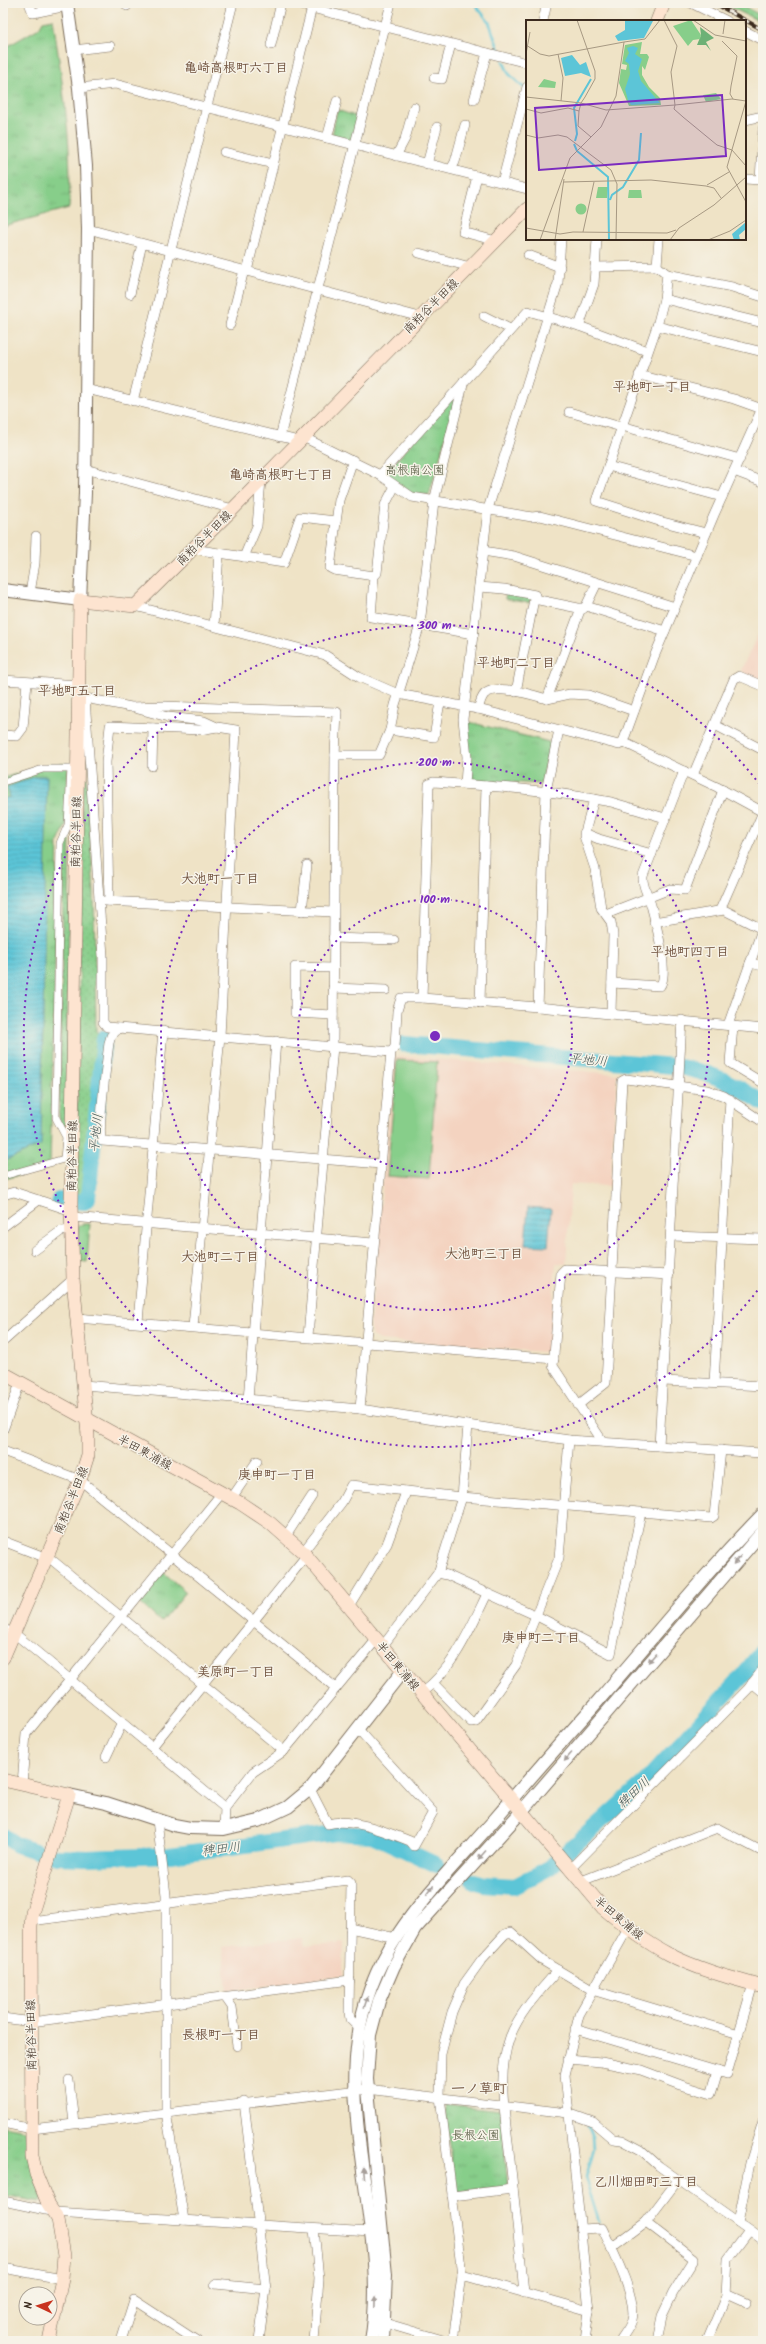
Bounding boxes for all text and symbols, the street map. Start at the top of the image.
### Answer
inset map [526,20,746,240]
district label: 亀崎高根町六丁目 [184,58,288,79]
street label: 南粕谷半田線 [399,274,464,339]
district label: 平地町一丁目 [613,377,691,398]
park label: 高根南公園 [385,461,445,480]
district label: 亀崎高根町七丁目 [229,465,333,486]
street label: 南粕谷半田線 [172,506,237,571]
text: 300 m [417,616,452,635]
district label: 平地町二丁目 [477,653,555,674]
district label: 平地町五丁目 [38,681,116,702]
text: 200 m [418,753,452,772]
street label: 南粕谷半田線 [66,796,87,868]
district label: 大池町一丁目 [181,869,259,890]
text: 100 m [420,890,450,909]
district label: 平地町四丁目 [651,942,729,963]
centre of rings [428,1029,442,1043]
water label: 平地川 [568,1048,608,1073]
water label: 平地川 [84,1113,109,1154]
street label: 南粕谷半田線 [62,1120,83,1192]
district label: 大池町三丁目 [445,1244,523,1265]
district label: 大池町二丁目 [181,1247,259,1268]
street label: 半田東浦線 [114,1430,176,1475]
street label: 南粕谷半田線 [49,1463,94,1537]
district label: 庚申町一丁目 [238,1465,316,1486]
one-way arrow [733,1554,742,1565]
district label: 庚申町二丁目 [502,1628,580,1649]
street label: 半田東浦線 [371,1637,424,1695]
one-way arrow [648,1653,657,1664]
district label: 美原町一丁目 [197,1662,275,1683]
one-way arrow [564,1752,573,1763]
water label: 稗田川 [613,1772,655,1814]
water label: 稗田川 [201,1837,242,1862]
one-way arrow [478,1850,487,1860]
one-way arrow [426,1885,435,1896]
street label: 半田東浦線 [590,1892,648,1945]
one-way arrow [363,1996,369,2008]
street label: 南粕谷半田線 [21,1999,42,2071]
district label: 長根町一丁目 [182,2025,260,2046]
district label: 一ノ草町 [451,2078,507,2100]
park label: 長根公園 [452,2126,500,2145]
one-way arrow [360,2167,367,2179]
district label: 乙川畑田町三丁目 [594,2172,698,2193]
north arrow [18,2286,58,2326]
one-way arrow [372,2295,378,2308]
text: N [20,2301,38,2309]

